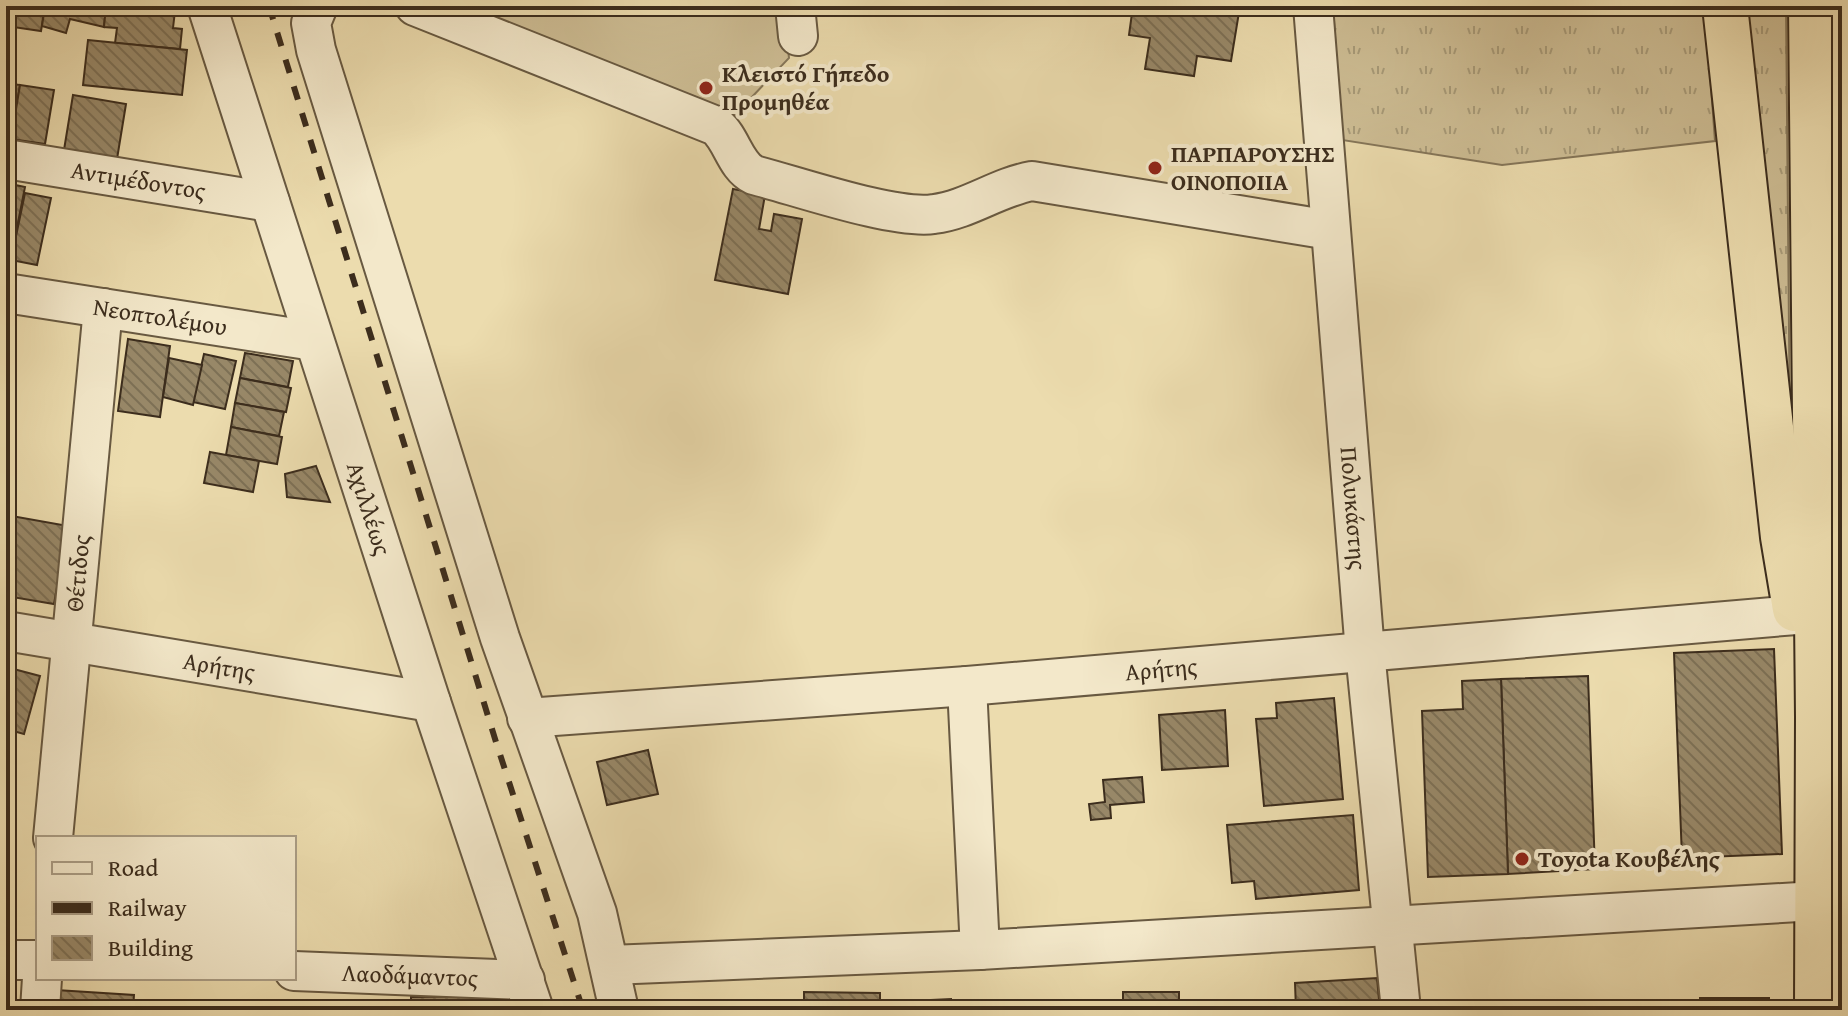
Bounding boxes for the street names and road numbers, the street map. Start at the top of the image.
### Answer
street label: Αντιμέδοντος [69,152,208,208]
street label: Νεοπτολέμου [91,289,230,344]
street label: Πολυκάστης [1332,445,1376,571]
street label: Αχιλλέως [338,457,401,560]
street label: Θέτιδος [56,533,99,613]
street label: Αρήτης [180,643,258,689]
street label: Αρήτης [1123,648,1199,689]
street label: Λαοδάμαντος [341,955,479,995]

